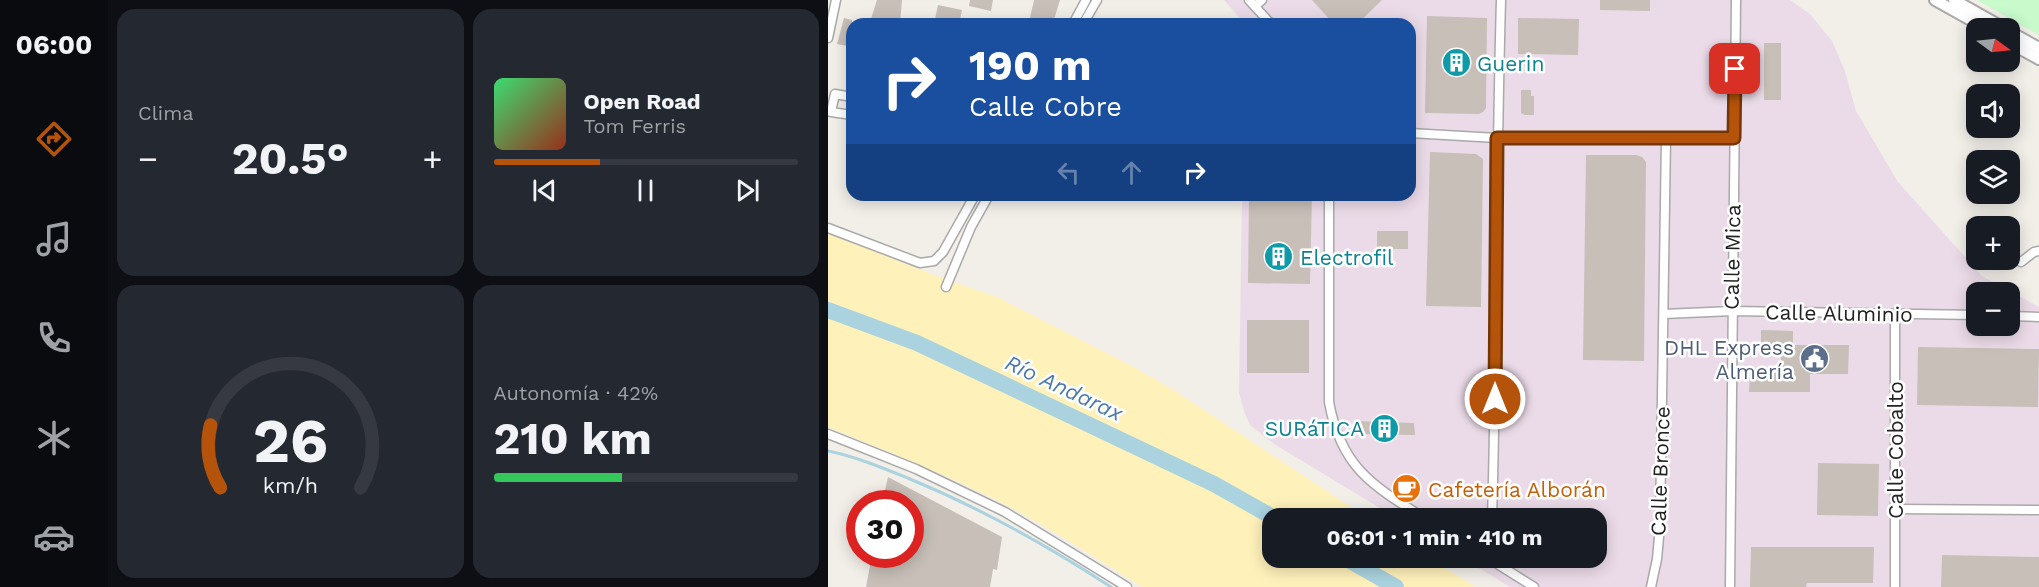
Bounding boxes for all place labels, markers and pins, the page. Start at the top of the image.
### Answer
pin [1709,43,1760,94]
building icon: Guerin [1440,47,1472,79]
place label: Guerin [1477,51,1544,76]
building icon: Electrofil [1263,241,1295,273]
place label: Electrofil [1300,245,1394,270]
place label: DHL Express Almería [1664,335,1794,384]
public building icon: DHL Express Almería [1799,343,1831,375]
building icon: SURáTICA [1369,412,1401,444]
place label: SURáTICA [1265,416,1364,441]
cafe icon: Cafetería Alborán [1391,473,1423,505]
place label: Cafetería Alborán [1428,477,1606,502]

